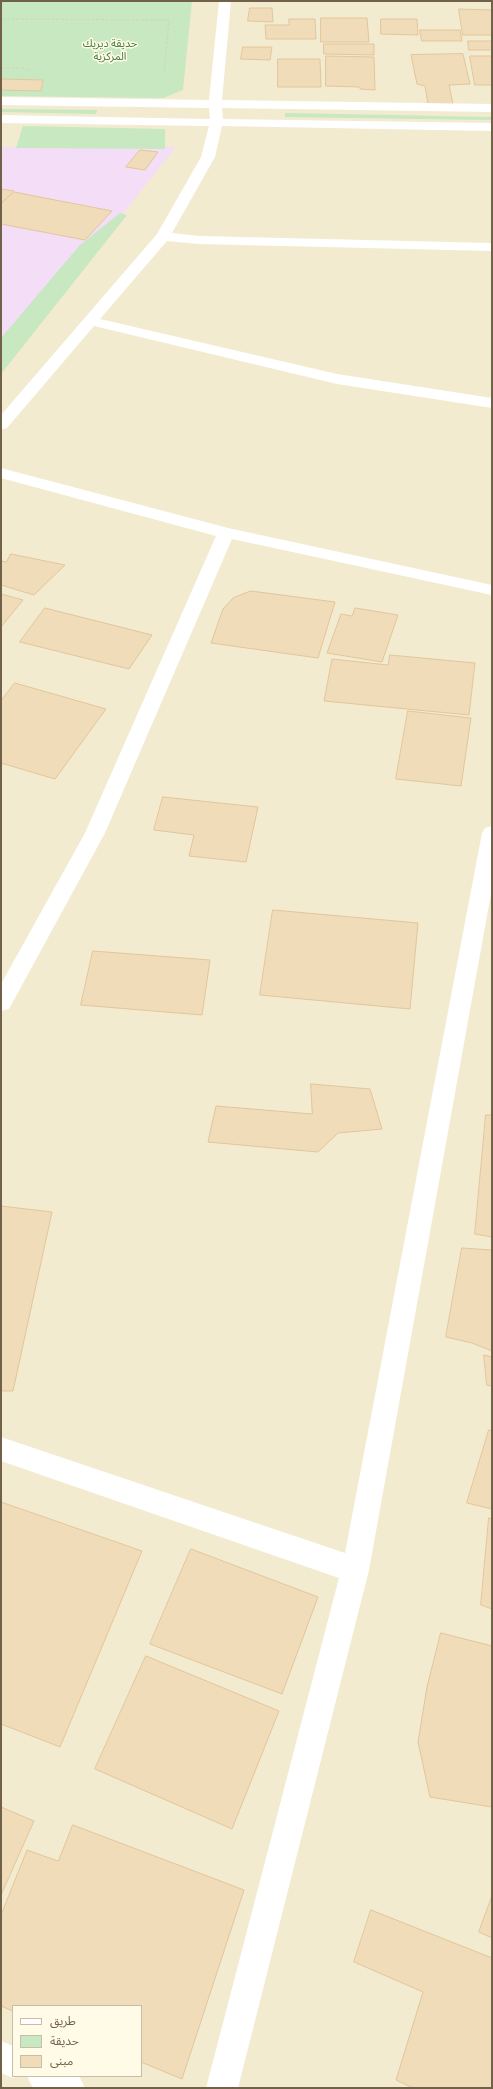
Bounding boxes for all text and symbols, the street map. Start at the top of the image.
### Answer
park label: حديقة ديريك المركزية [83,36,137,62]
legend [12,2005,142,2077]
text: طريق [50,2013,76,2027]
text: حديقة [50,2033,79,2047]
text: مبنى [50,2053,73,2067]

